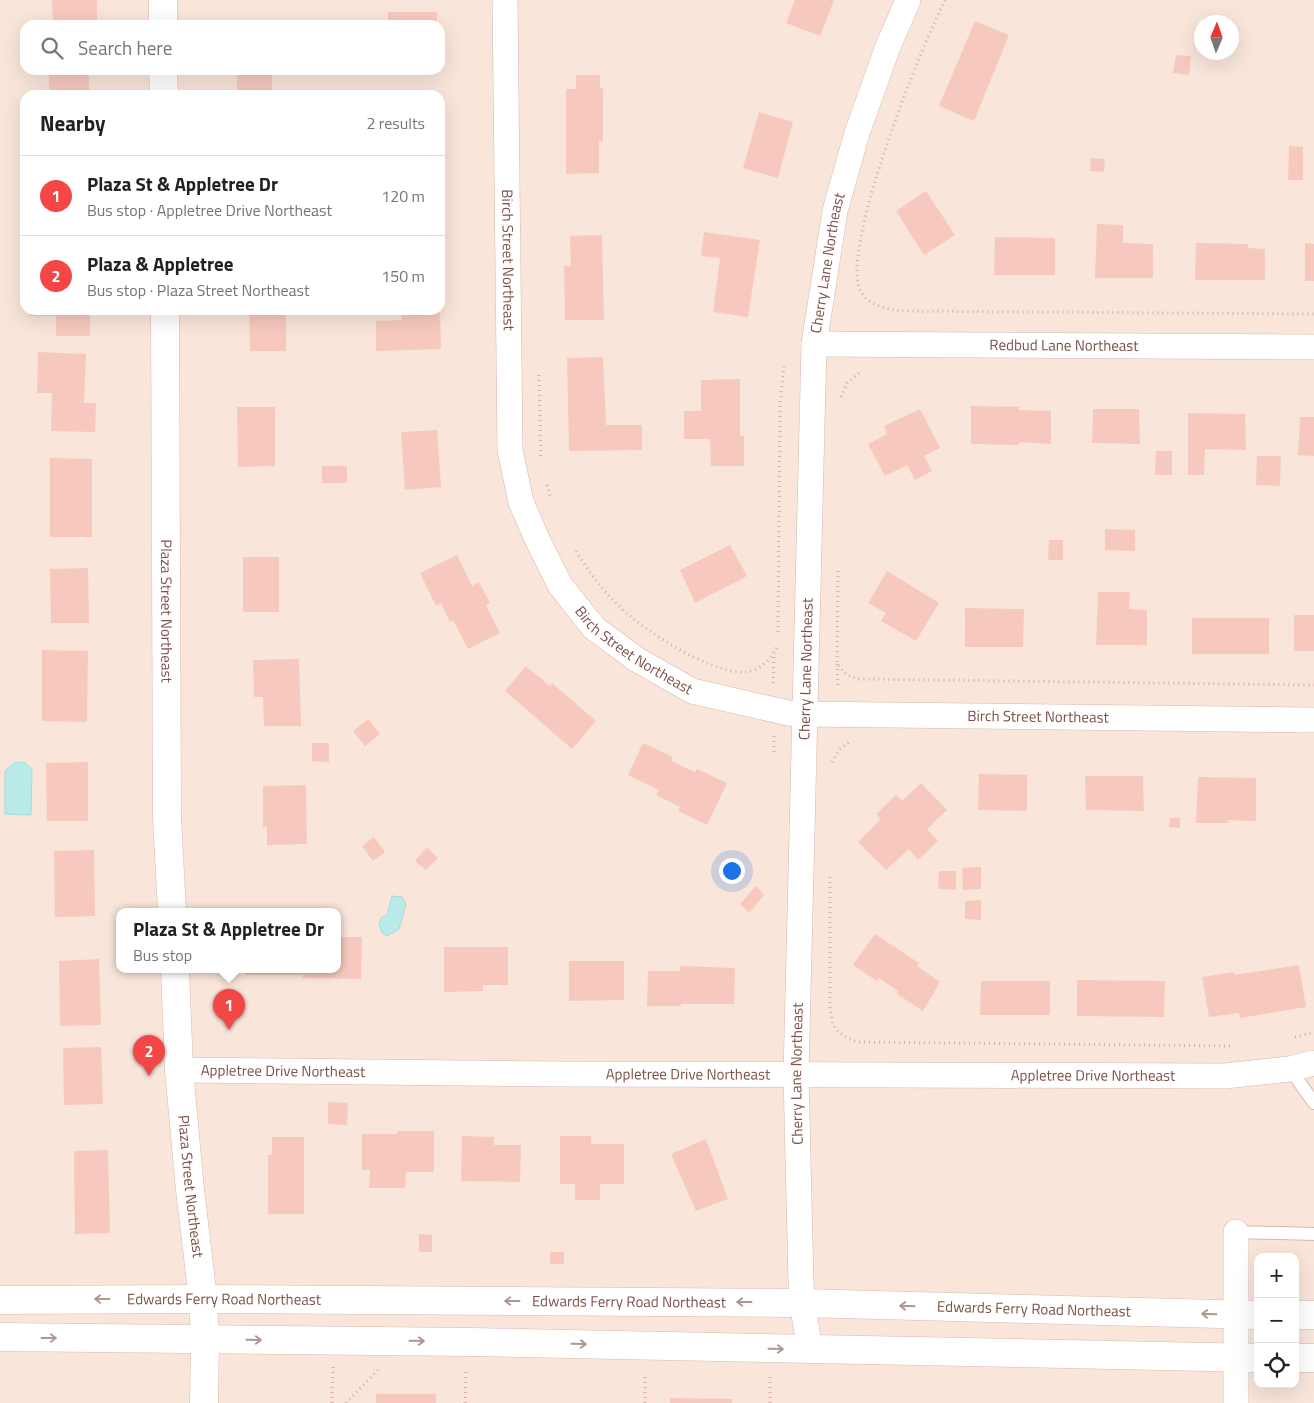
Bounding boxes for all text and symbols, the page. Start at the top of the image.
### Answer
north arrow [1194,15,1239,60]
search box [20,20,445,75]
text: Search here [78,33,172,62]
icon: search [38,34,66,62]
text: Nearby [40,107,105,139]
text: 2 results [366,111,425,135]
text: Plaza St & Appletree Dr [87,169,278,198]
text: 1 [52,184,60,208]
text: 120 m [381,184,425,208]
street label: Birch Street Northeast [496,189,521,332]
street label: Cherry Lane Northeast [804,189,851,335]
text: Bus stop · Appletree Drive Northeast [87,198,332,222]
text: Plaza & Appletree [87,249,233,278]
text: 2 [52,264,60,288]
text: 150 m [381,264,425,288]
text: Bus stop · Plaza Street Northeast [87,278,310,302]
street label: Redbud Lane Northeast [989,333,1139,357]
street label: Plaza Street Northeast [155,539,178,683]
street label: Cherry Lane Northeast [792,597,819,740]
street label: Birch Street Northeast [570,601,698,701]
street label: Birch Street Northeast [967,704,1110,729]
your location [719,858,745,884]
popup [116,908,341,973]
text: Plaza St & Appletree Dr [133,914,324,943]
text: Bus stop [133,943,192,967]
pin: 1 [213,989,245,1030]
street label: Cherry Lane Northeast [784,1002,809,1145]
pin: 2 [133,1035,165,1076]
street label: Appletree Drive Northeast [201,1058,366,1083]
street label: Appletree Drive Northeast [606,1062,771,1086]
street label: Appletree Drive Northeast [1011,1063,1176,1087]
street label: Plaza Street Northeast [172,1114,210,1260]
map controls [1254,1253,1299,1388]
button: + [1254,1253,1299,1298]
street label: Edwards Ferry Road Northeast [127,1287,322,1311]
street label: Edwards Ferry Road Northeast [532,1289,727,1313]
one-way arrow [94,1294,110,1304]
street label: Edwards Ferry Road Northeast [937,1295,1132,1323]
one-way arrow [504,1296,520,1306]
one-way arrow [736,1298,752,1307]
button: − [1254,1298,1299,1343]
one-way arrow [899,1301,915,1310]
one-way arrow [1201,1309,1218,1319]
one-way arrow [40,1333,56,1343]
one-way arrow [246,1335,262,1345]
one-way arrow [408,1336,424,1346]
one-way arrow [570,1339,587,1349]
button: locate [1254,1343,1299,1388]
one-way arrow [768,1344,784,1353]

